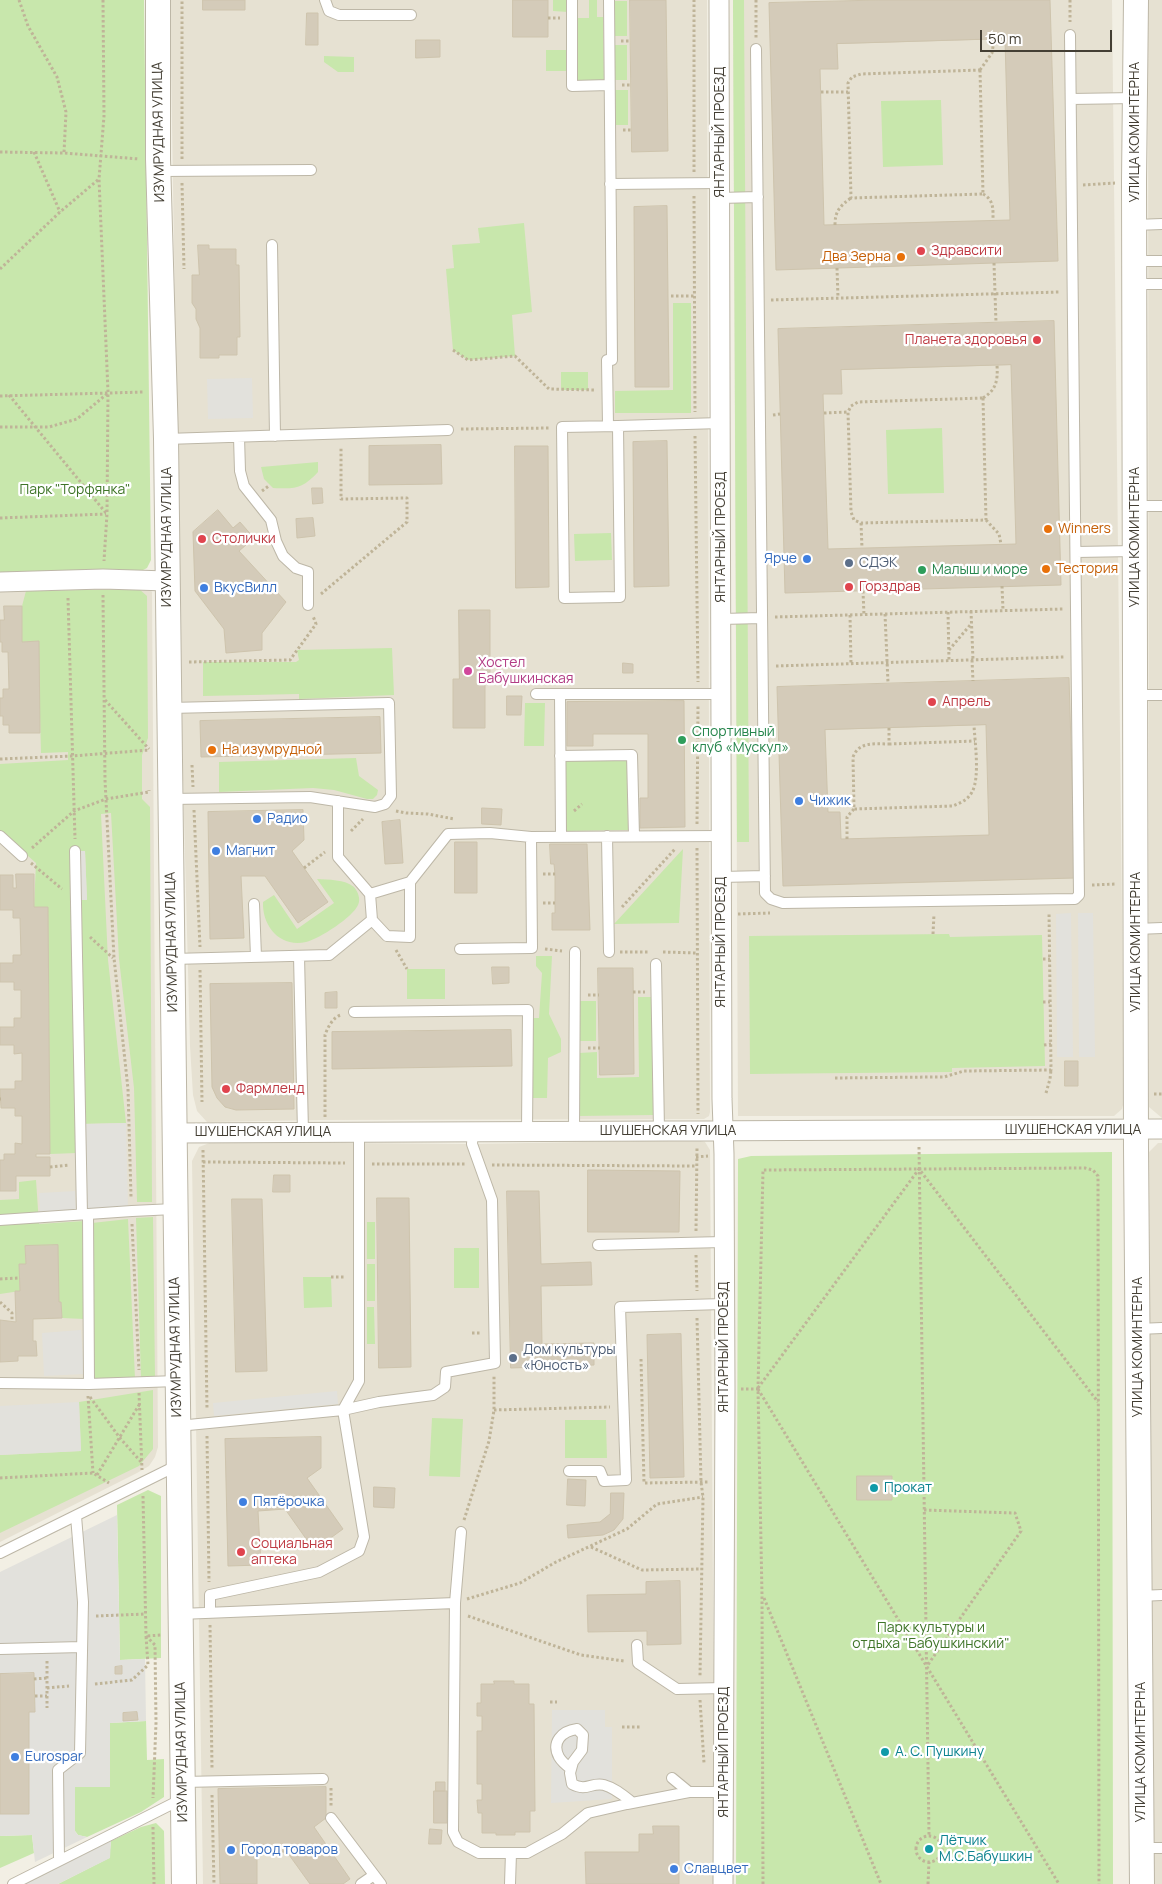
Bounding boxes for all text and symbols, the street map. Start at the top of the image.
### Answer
scale bar [982,20,1114,52]
text: 50 m [988,28,1022,49]
street label: ИЗУМРУДНАЯ УЛИЦА [149,62,169,202]
street label: УЛИЦА КОМИНТЕРНА [1127,62,1143,202]
street label: ЯНТАРНЫЙ ПРОЕЗД [712,66,728,198]
place label: Здравсити [931,243,1002,259]
marker: Здравсити [915,245,927,257]
place label: Два Зерна [822,249,891,265]
marker: Два Зерна [895,251,907,263]
place label: Планета здоровья [905,332,1027,348]
marker: Планета здоровья [1031,334,1043,346]
street label: ИЗУМРУДНАЯ УЛИЦА [159,467,175,607]
street label: УЛИЦА КОМИНТЕРНА [1127,467,1143,607]
street label: ЯНТАРНЫЙ ПРОЕЗД [713,471,729,603]
park label: Парк "Торфянка" [20,482,130,498]
place label: Winners [1058,521,1111,537]
marker: Winners [1042,523,1054,535]
place label: Столички [212,531,276,547]
marker: Столички [196,533,208,545]
place label: Ярче [764,551,797,567]
marker: Ярче [801,553,813,565]
place label: СДЭК [859,555,897,571]
marker: СДЭК [843,557,855,569]
place label: Тестория [1056,561,1118,577]
place label: Малыш и море [932,562,1028,578]
marker: Тестория [1040,563,1052,575]
marker: Малыш и море [916,564,928,576]
place label: Горздрав [859,579,921,595]
place label: ВкусВилл [214,580,277,596]
marker: Горздрав [843,581,855,593]
marker: ВкусВилл [198,582,210,594]
place label: Хостел Бабушкинская [478,655,574,688]
marker: Хостел Бабушкинская [462,665,474,677]
place label: Апрель [942,694,991,710]
marker: Апрель [926,696,938,708]
place label: Спортивный клуб «Мускул» [692,724,789,756]
marker: Спортивный клуб «Мускул» [676,734,688,746]
place label: На изумрудной [222,742,322,758]
marker: На изумрудной [206,744,218,756]
place label: Чижик [809,793,851,809]
marker: Чижик [793,795,805,807]
place label: Радио [267,811,308,827]
marker: Радио [251,813,263,825]
place label: Магнит [226,843,275,859]
marker: Магнит [210,845,222,857]
street label: ИЗУМРУДНАЯ УЛИЦА [162,872,182,1012]
street label: УЛИЦА КОМИНТЕРНА [1128,872,1144,1012]
street label: ЯНТАРНЫЙ ПРОЕЗД [713,876,729,1008]
place label: Фармленд [236,1081,305,1097]
marker: Фармленд [220,1083,232,1095]
street label: ШУШЕНСКАЯ УЛИЦА [1005,1122,1141,1138]
street label: ШУШЕНСКАЯ УЛИЦА [600,1123,736,1139]
street label: ШУШЕНСКАЯ УЛИЦА [195,1124,331,1140]
street label: ИЗУМРУДНАЯ УЛИЦА [166,1277,186,1417]
street label: УЛИЦА КОМИНТЕРНА [1130,1277,1146,1417]
street label: ЯНТАРНЫЙ ПРОЕЗД [716,1281,732,1413]
place label: Дом культуры «Юность» [523,1342,616,1374]
marker: Дом культуры «Юность» [507,1352,519,1364]
place label: Прокат [884,1480,932,1496]
marker: Прокат [868,1482,880,1494]
place label: Пятёрочка [253,1494,325,1510]
marker: Пятёрочка [237,1496,249,1508]
place label: Социальная аптека [251,1536,333,1568]
marker: Социальная аптека [235,1546,247,1558]
park label: Парк культуры и отдыха "Бабушкинский" [852,1620,1010,1652]
street label: ИЗУМРУДНАЯ УЛИЦА [172,1682,192,1822]
street label: УЛИЦА КОМИНТЕРНА [1133,1682,1149,1822]
street label: ЯНТАРНЫЙ ПРОЕЗД [716,1686,732,1818]
place label: А. С. Пушкину [895,1744,984,1760]
marker: А. С. Пушкину [879,1746,891,1758]
place label: Eurospar [25,1749,83,1765]
marker: Eurospar [9,1751,21,1763]
place label: Лётчик М.С.Бабушкин [939,1833,1032,1865]
place label: Город товаров [241,1842,338,1858]
marker: Лётчик М.С.Бабушкин [923,1843,935,1855]
marker: Город товаров [225,1844,237,1856]
place label: Славцвет [684,1861,749,1877]
marker: Славцвет [668,1863,680,1875]

